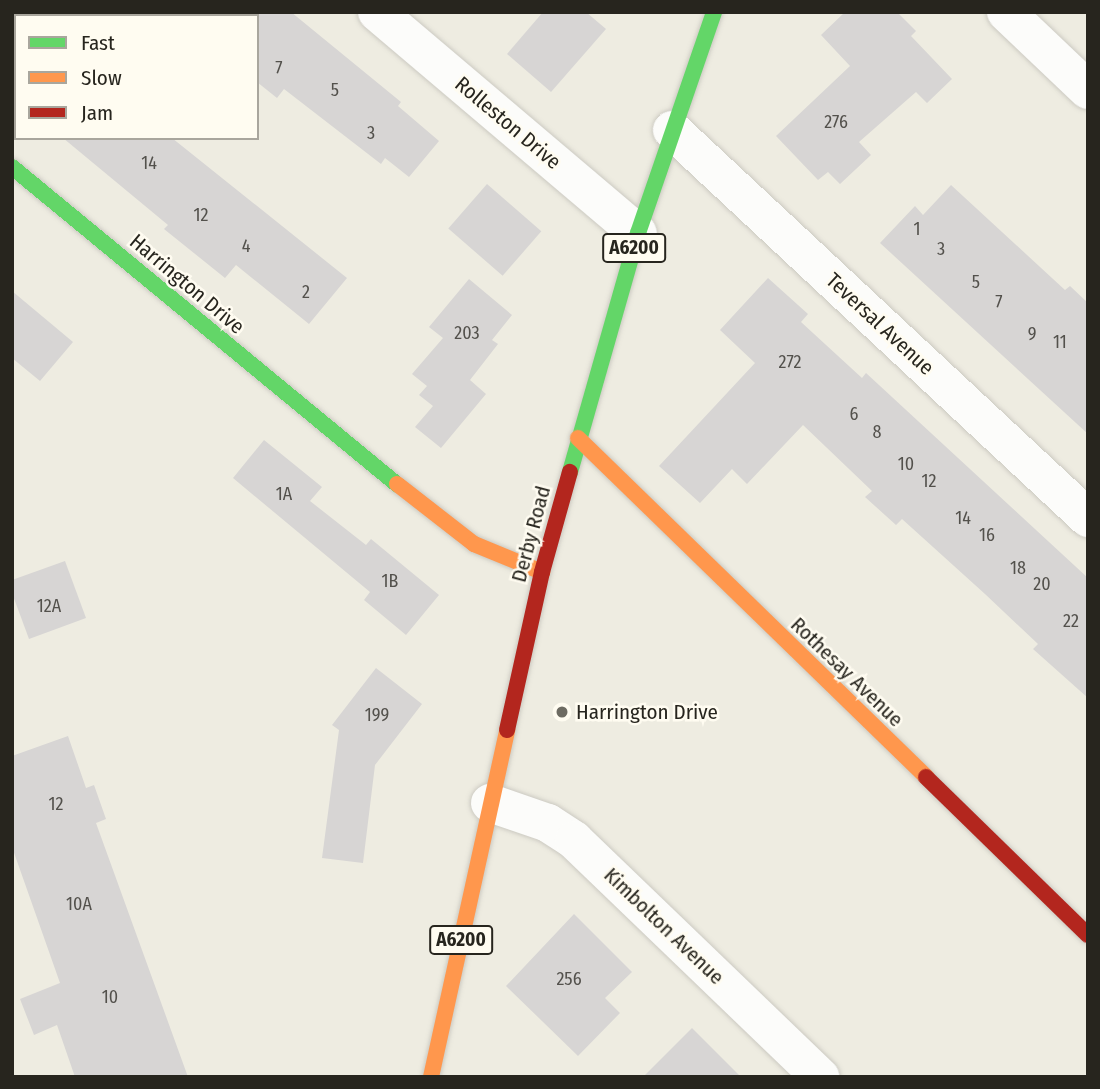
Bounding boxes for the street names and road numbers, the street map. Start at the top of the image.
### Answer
street label: Rolleston Drive [450,71,566,175]
street label: Harrington Drive [125,229,249,339]
road number: A6200 [601,232,667,264]
street label: Teversal Avenue [821,268,939,380]
street label: Derby Road [506,483,556,585]
street label: Rothesay Avenue [785,612,909,732]
street label: Kimbolton Avenue [599,862,729,990]
road number: A6200 [428,924,494,956]

